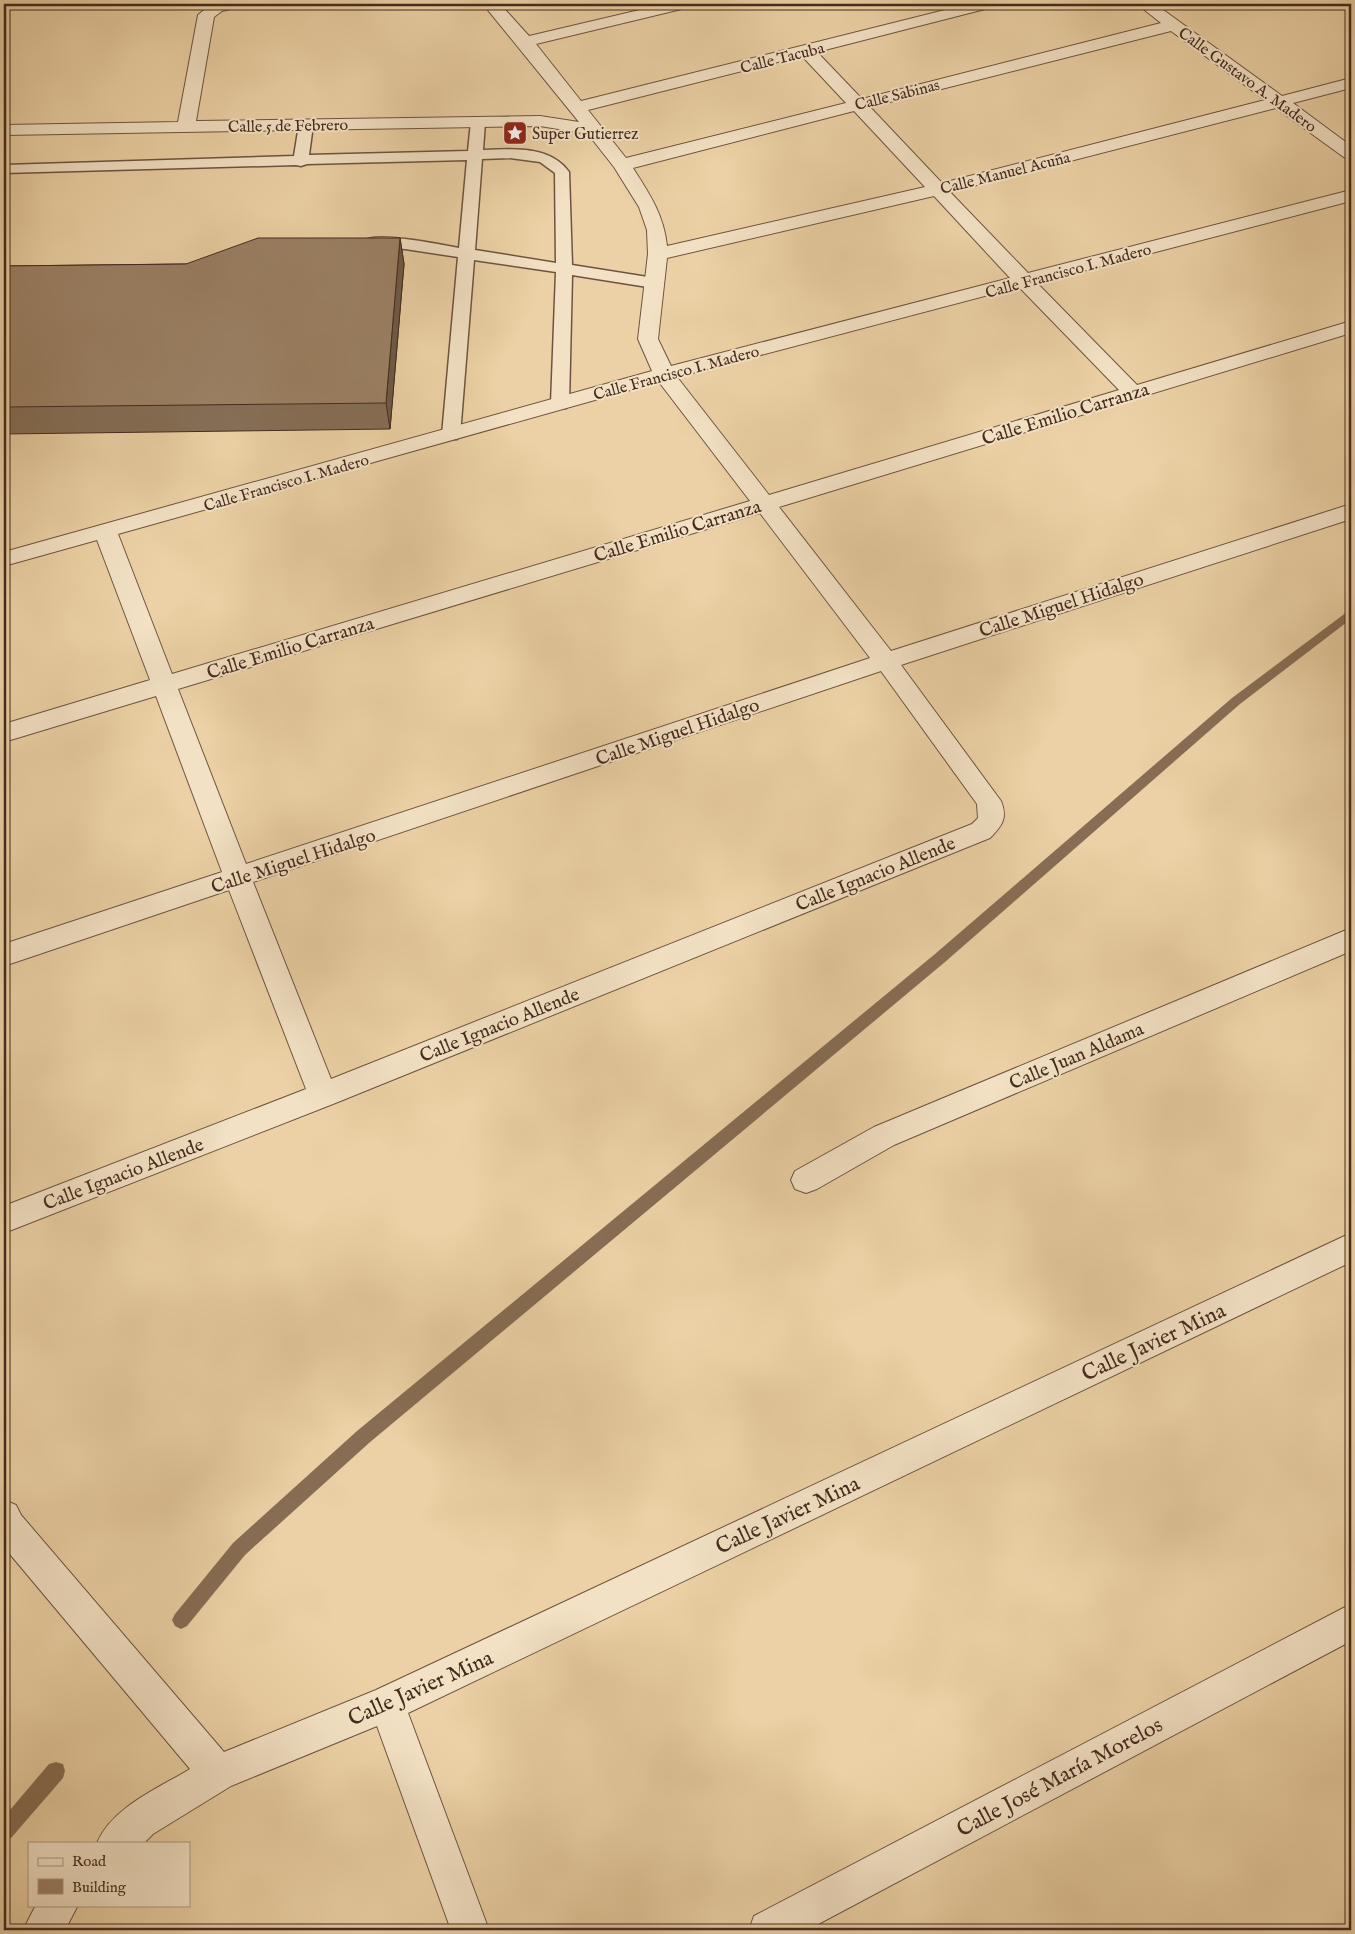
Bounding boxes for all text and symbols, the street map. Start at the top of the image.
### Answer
street label: Calle Gustavo A. Madero [1174,24,1320,138]
street label: Calle Tacuba [738,39,827,79]
street label: Calle Sabinas [853,76,942,116]
street label: Calle 5 de Febrero [228,116,349,138]
place icon: Super Gutierrez [502,120,528,146]
place label: Super Gutierrez [532,125,638,145]
street label: Calle Manuel Acuña [938,148,1073,200]
street label: Calle Francisco I. Madero [983,240,1154,304]
street label: Calle Francisco I. Madero [591,342,762,406]
street label: Calle Emilio Carranza [979,378,1153,452]
street label: Calle Francisco I. Madero [202,451,372,517]
street label: Calle Emilio Carranza [591,495,765,569]
street label: Calle Miguel Hidalgo [976,568,1147,644]
street label: Calle Emilio Carranza [204,612,378,686]
street label: Calle Miguel Hidalgo [593,694,763,772]
street label: Calle Miguel Hidalgo [208,824,379,900]
street label: Calle Ignacio Allende [792,832,959,918]
street label: Calle Ignacio Allende [416,983,583,1069]
street label: Calle Juan Aldama [1006,1017,1148,1096]
street label: Calle Ignacio Allende [40,1133,208,1217]
street label: Calle Javier Mina [1077,1297,1231,1388]
street label: Calle Javier Mina [711,1470,865,1561]
street label: Calle Javier Mina [344,1644,498,1733]
street label: Calle José María Morelos [952,1712,1168,1844]
legend [28,1842,190,1906]
text: Road [72,1852,107,1871]
text: Building [72,1878,127,1897]

